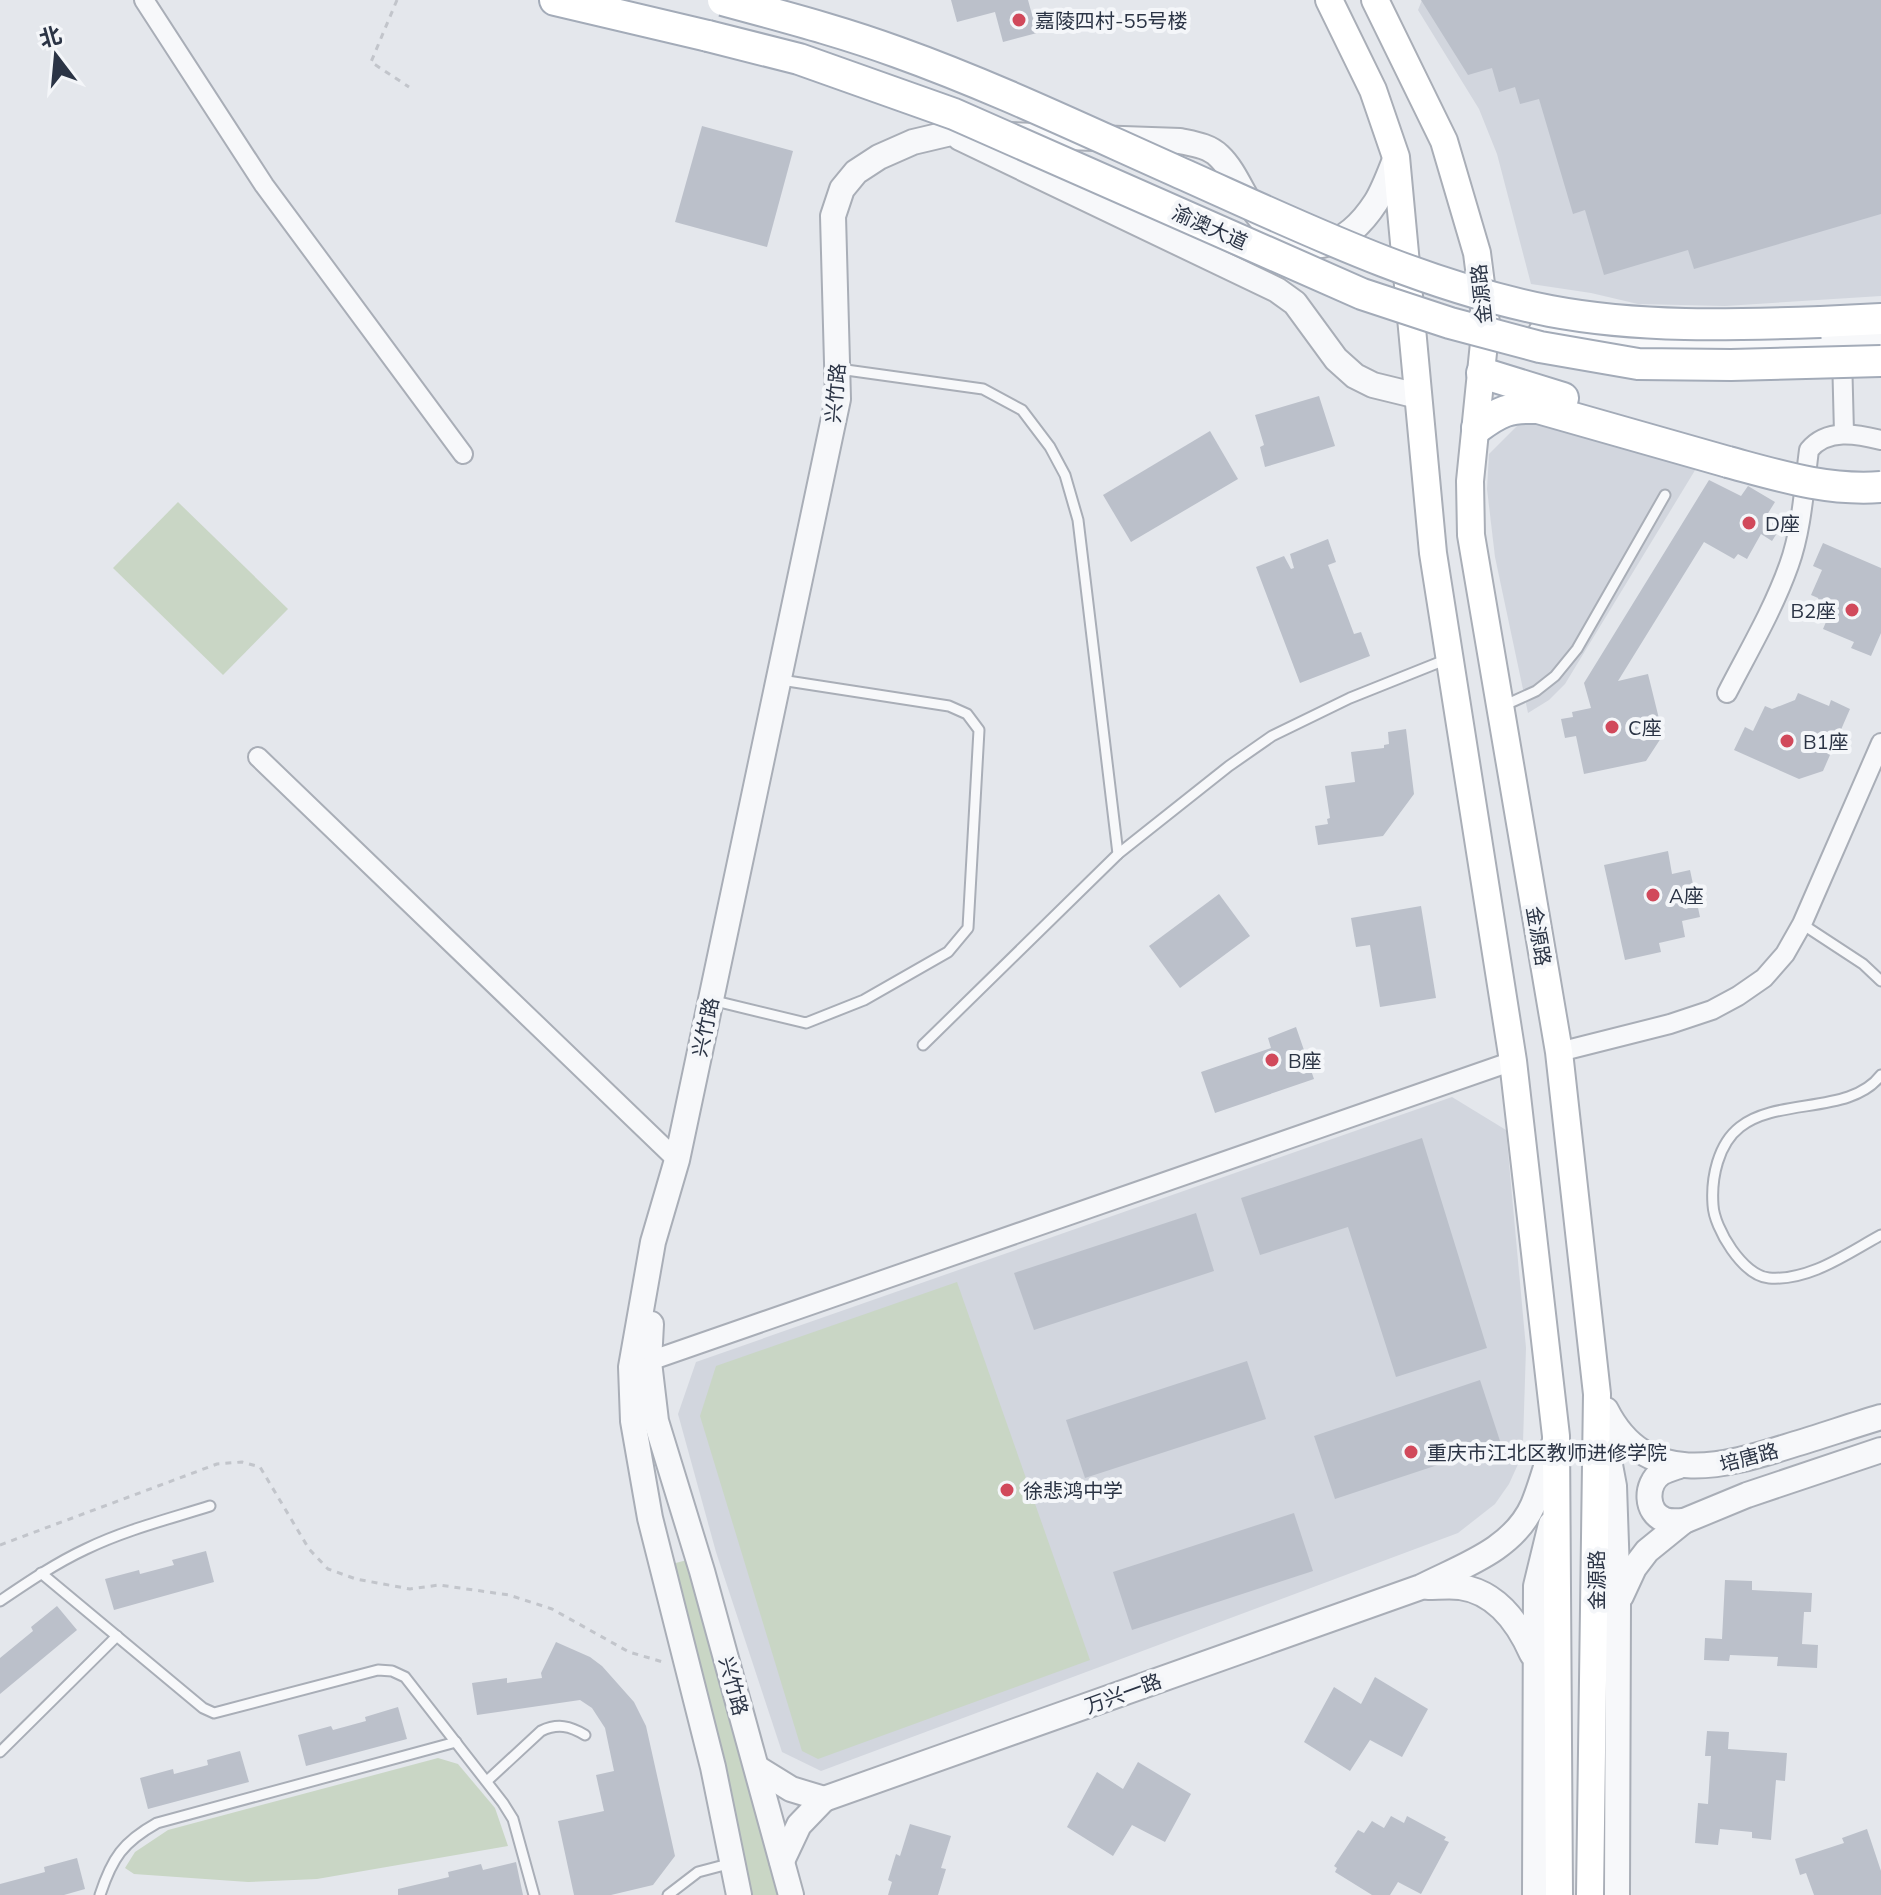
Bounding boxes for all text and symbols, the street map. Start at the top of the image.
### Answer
place label: 嘉陵四村-55号楼 [1035,8,1188,33]
marker: 嘉陵四村-55号楼 [1010,11,1028,29]
north arrow [16,16,96,96]
text: 北 [36,20,65,53]
street label: 渝澳大道 [1168,199,1252,255]
street label: 金源路 [1465,263,1497,325]
street label: 兴竹路 [820,362,850,424]
place label: D座 [1765,511,1800,536]
marker: D座 [1740,514,1758,532]
place label: B2座 [1790,598,1836,623]
marker: B2座 [1843,601,1861,619]
place label: C座 [1628,715,1662,740]
marker: C座 [1603,718,1621,736]
place label: B1座 [1803,729,1849,754]
marker: B1座 [1778,732,1796,750]
place label: A座 [1669,883,1704,908]
marker: A座 [1644,886,1662,904]
street label: 金源路 [1521,904,1557,968]
street label: 兴竹路 [687,995,723,1059]
place label: B座 [1288,1048,1322,1073]
marker: B座 [1263,1051,1281,1069]
street label: 培唐路 [1717,1437,1781,1477]
place label: 重庆市江北区教师进修学院 [1427,1440,1667,1465]
marker: 重庆市江北区教师进修学院 [1402,1443,1420,1461]
place label: 徐悲鸿中学 [1023,1478,1123,1503]
marker: 徐悲鸿中学 [998,1481,1016,1499]
street label: 金源路 [1584,1550,1609,1610]
street label: 兴竹路 [714,1654,754,1718]
street label: 万兴一路 [1081,1668,1165,1718]

